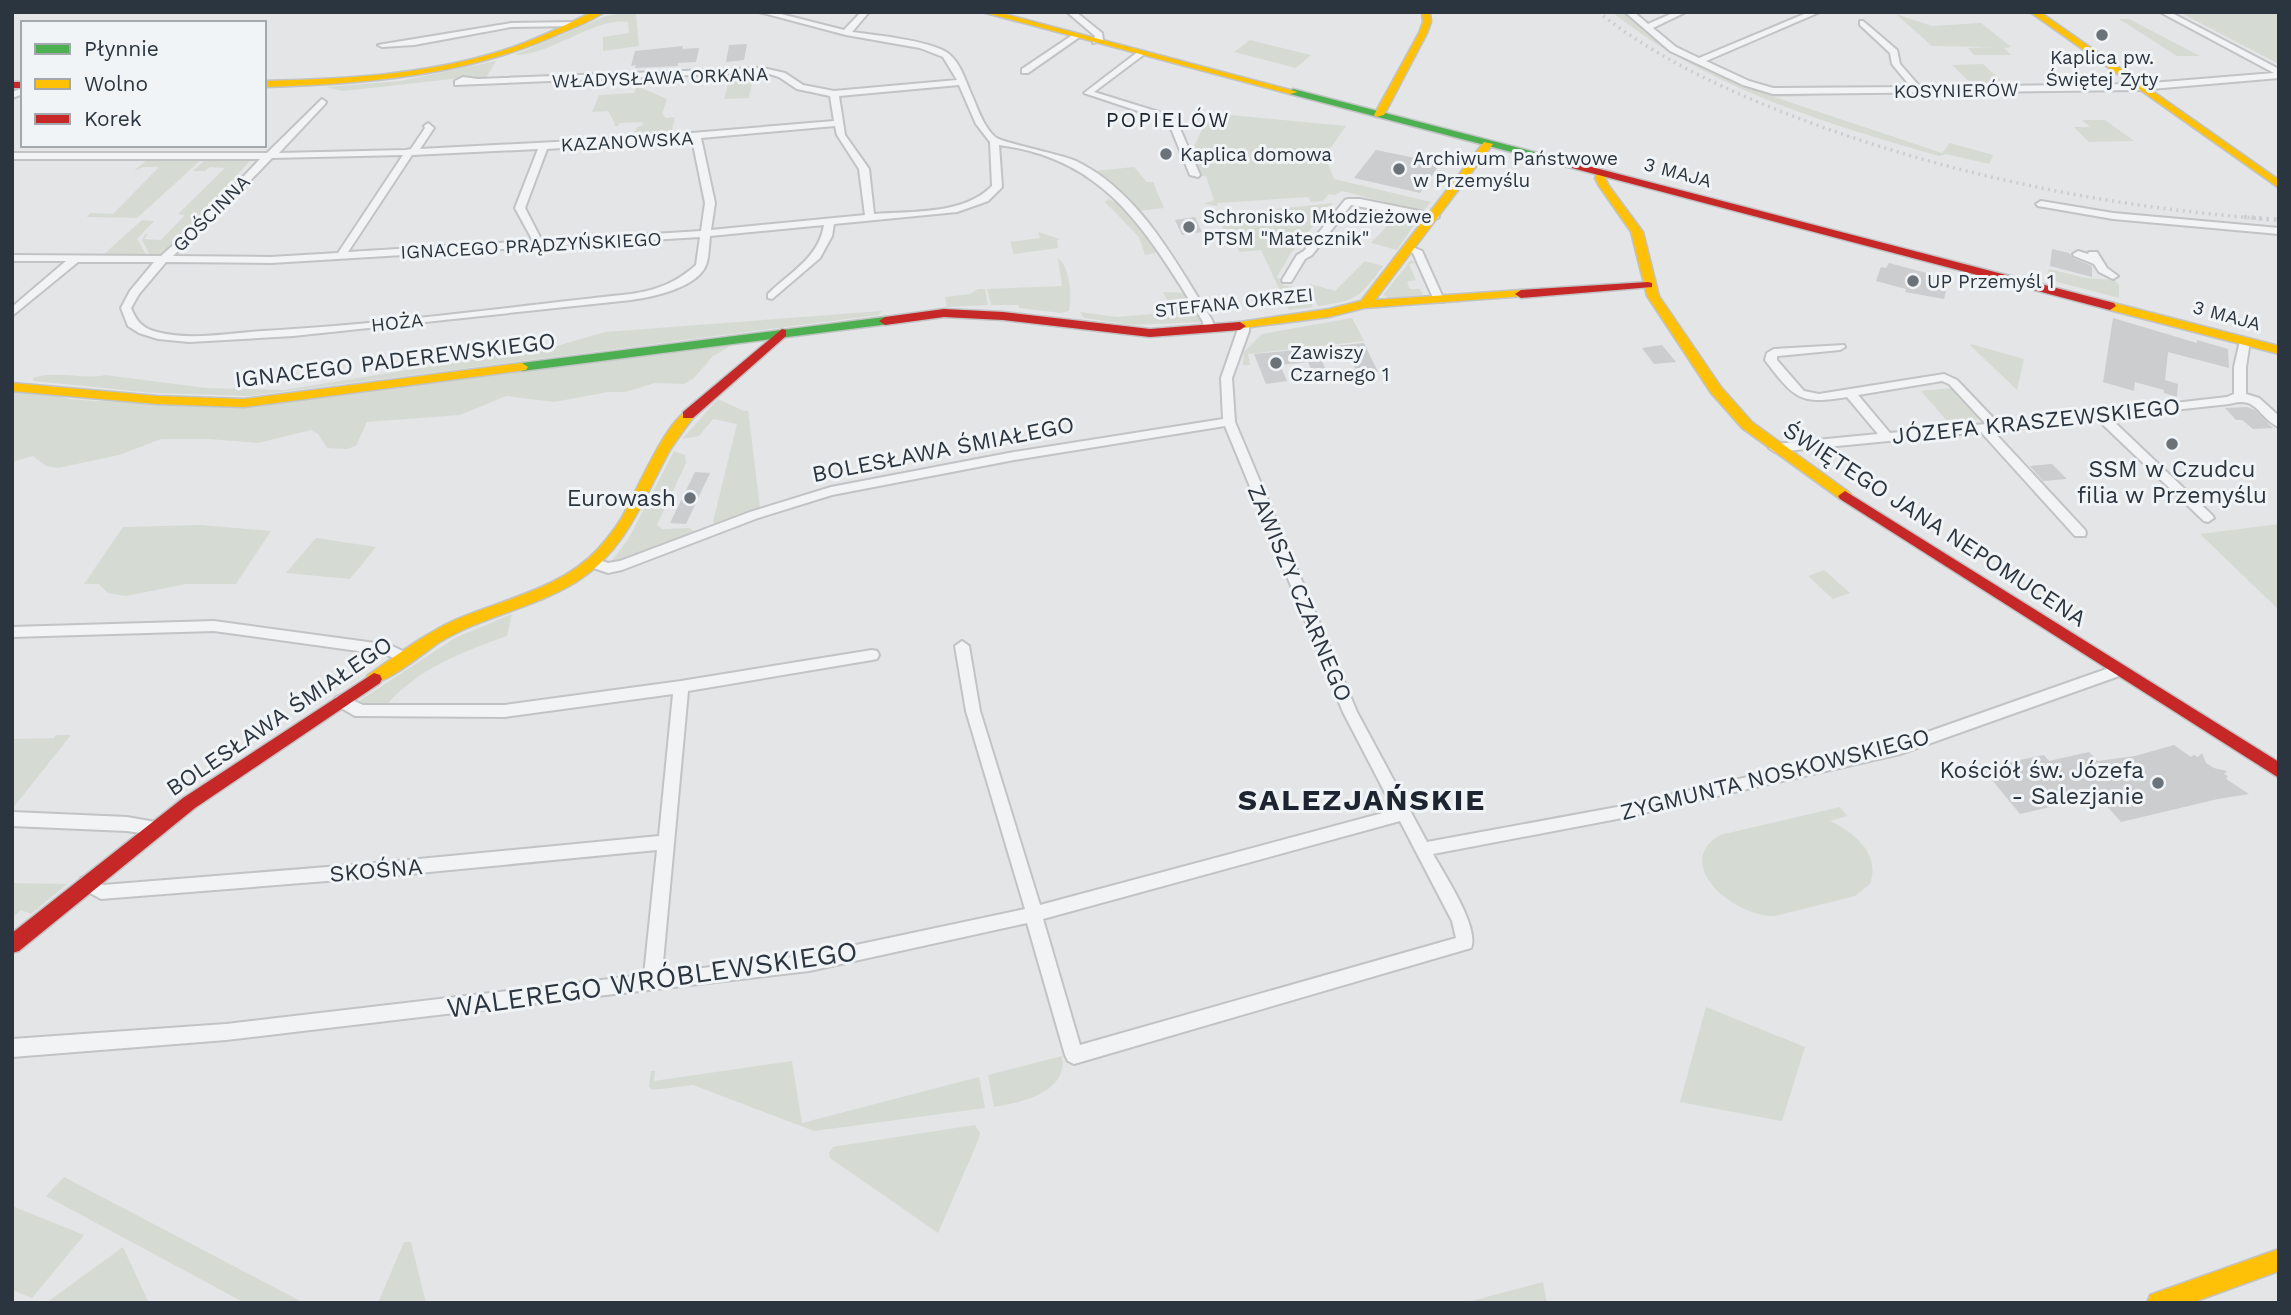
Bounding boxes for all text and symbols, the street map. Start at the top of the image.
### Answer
legend [21,21,266,147]
marker: Kaplica pw. Świętej Zyty [2094,27,2110,43]
text: Płynnie [84,36,159,61]
place label: Kaplica pw. Świętej Zyty [2046,46,2159,91]
street label: WŁADYSŁAWA ORKANA [551,62,769,93]
text: Wolno [84,71,148,96]
street label: KOSYNIERÓW [1893,78,2019,103]
text: Korek [84,106,142,131]
district label: POPIELÓW [1106,107,1230,132]
street label: KAZANOWSKA [560,127,694,156]
place label: Kaplica domowa [1180,143,1332,166]
marker: Kaplica domowa [1158,146,1174,162]
place label: Archiwum Państwowe w Przemyślu [1413,147,1618,192]
street label: 3 MAJA [1641,152,1715,193]
marker: Archiwum Państwowe w Przemyślu [1391,161,1407,177]
street label: GOŚCINNA [168,170,255,257]
place label: Schronisko Młodzieżowe PTSM "Matecznik" [1203,205,1432,250]
marker: Schronisko Młodzieżowe PTSM "Matecznik" [1181,219,1197,235]
street label: IGNACEGO PRĄDZYŃSKIEGO [400,227,662,264]
place label: UP Przemyśl 1 [1927,270,2054,293]
marker: UP Przemyśl 1 [1905,273,1921,289]
street label: STEFANA OKRZEI [1154,283,1314,322]
street label: 3 MAJA [2190,295,2264,336]
street label: HOŻA [370,308,425,337]
street label: IGNACEGO PADEREWSKIEGO [233,327,557,394]
place label: Zawiszy Czarnego 1 [1290,341,1389,386]
marker: Zawiszy Czarnego 1 [1268,355,1284,371]
street label: JÓZEFA KRASZEWSKIEGO [1890,392,2182,450]
street label: BOLESŁAWA ŚMIAŁEGO [810,410,1076,488]
street label: ŚWIĘTEGO JANA NEPOMUCENA [1778,415,2092,633]
marker: SSM w Czudcu filia w Przemyślu [2164,436,2180,452]
place label: SSM w Czudcu filia w Przemyślu [2077,456,2267,509]
street label: ZAWISZY CZARNEGO [1242,481,1357,706]
place label: Eurowash [567,485,676,512]
marker: Eurowash [682,490,698,506]
street label: BOLESŁAWA ŚMIAŁEGO [161,630,397,802]
street label: ZYGMUNTA NOSKOWSKIEGO [1618,723,1932,826]
place label: Kościół św. Józefa - Salezjanie [1939,757,2144,810]
marker: Kościół św. Józefa - Salezjanie [2150,775,2166,791]
district label: SALEZJAŃSKIE [1238,782,1486,817]
street label: SKOŚNA [328,852,424,888]
street label: WALEREGO WRÓBLEWSKIEGO [445,934,859,1025]

